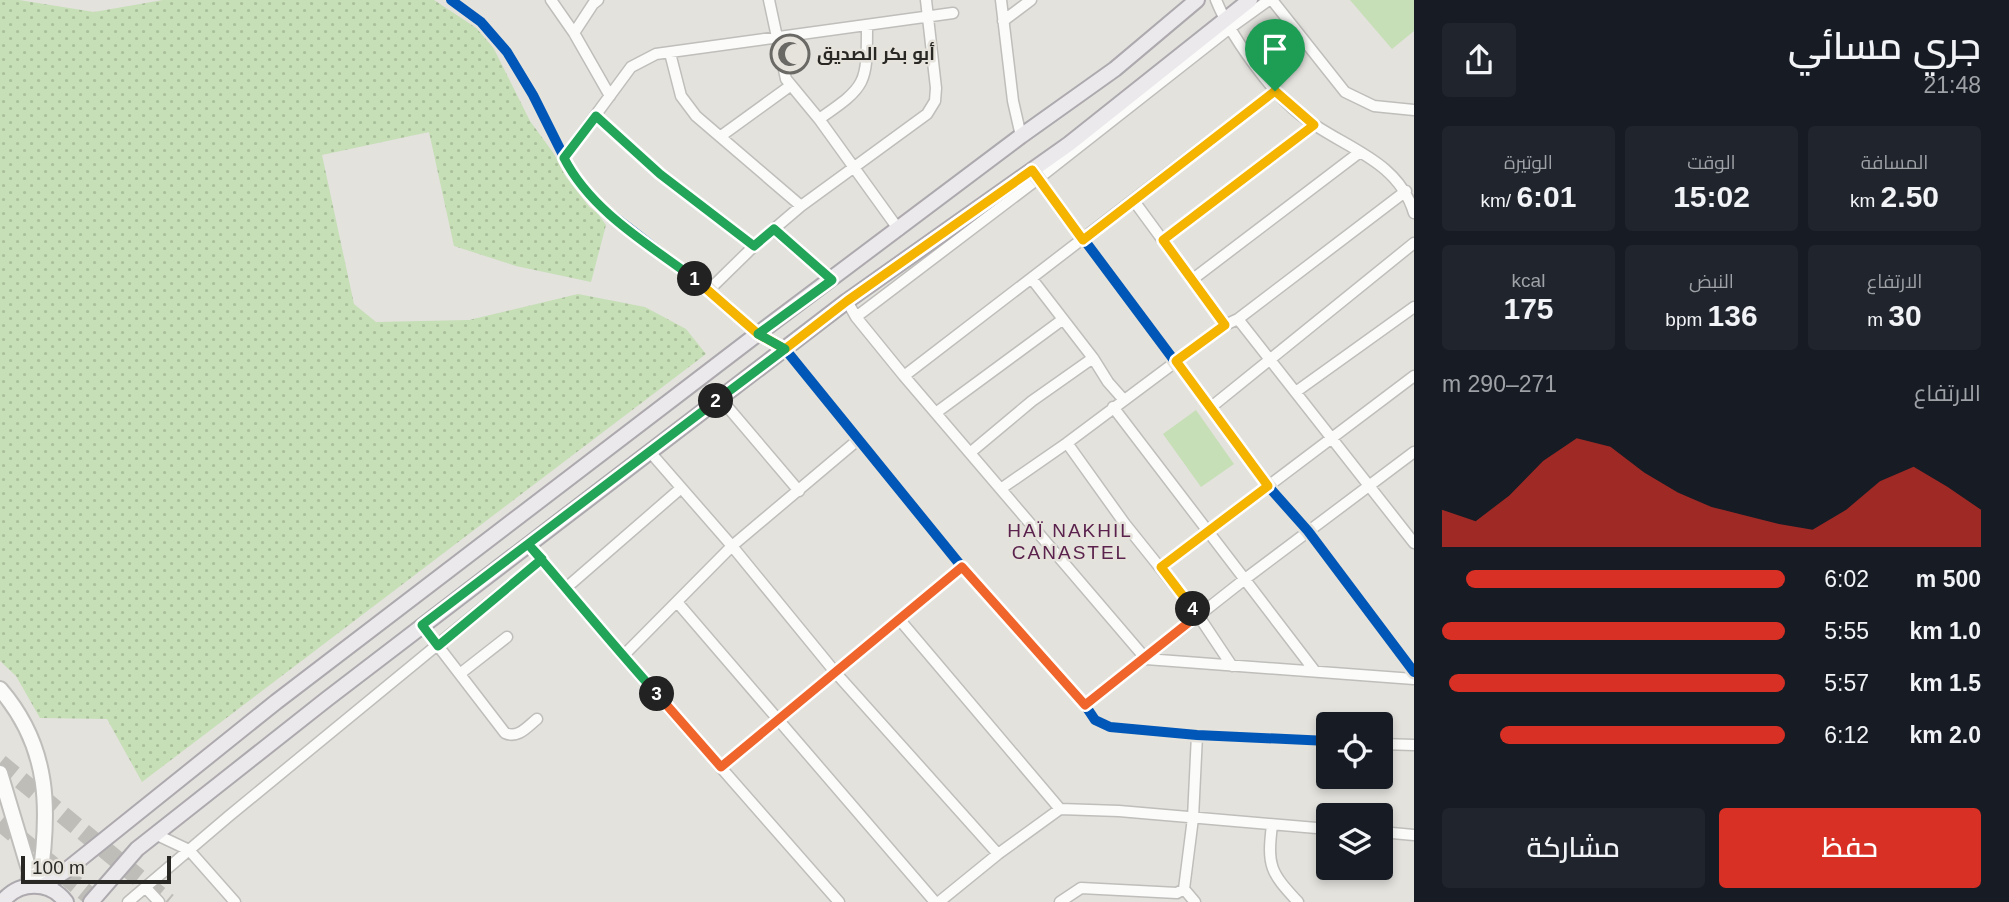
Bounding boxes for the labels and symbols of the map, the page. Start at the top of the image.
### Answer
pin [1245,19,1305,91]
mosque icon: أبو بكر الصديق [769,33,811,75]
place label: أبو بكر الصديق [817,41,935,65]
pin: 1 [678,262,712,296]
pin: 2 [698,384,734,418]
district label: HAÏ NAKHIL CANASTEL [1007,520,1133,563]
pin: 4 [1176,592,1210,626]
pin: 3 [640,676,674,712]
scale bar [21,853,172,885]

